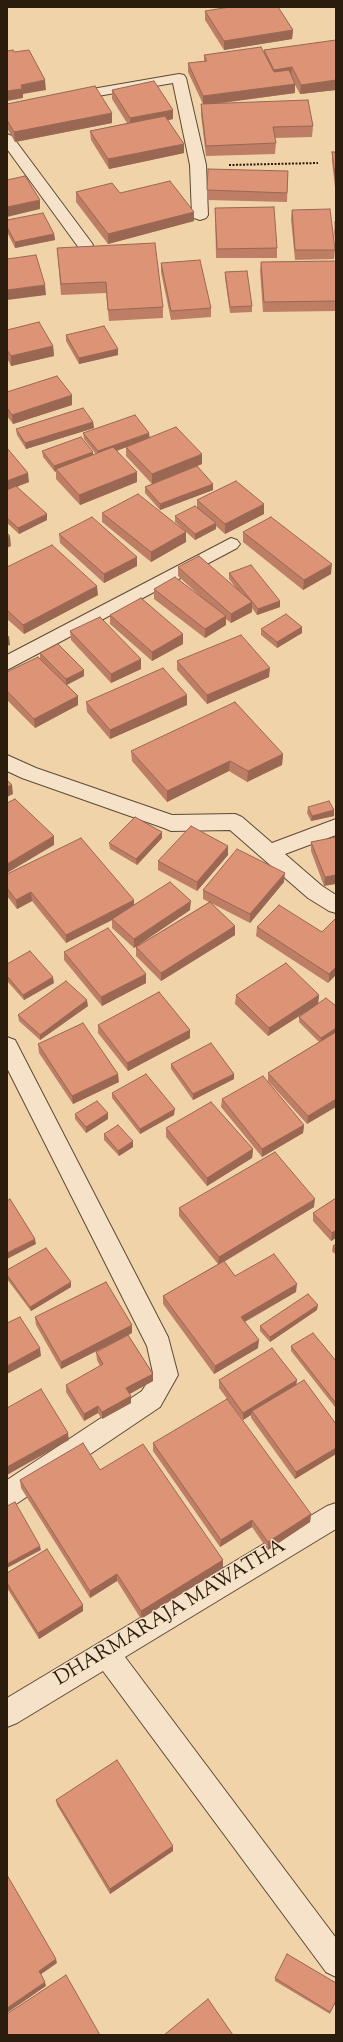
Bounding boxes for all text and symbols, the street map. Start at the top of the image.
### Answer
street label: DHARMARAJA MAWATHA [51,1535,291,1693]

